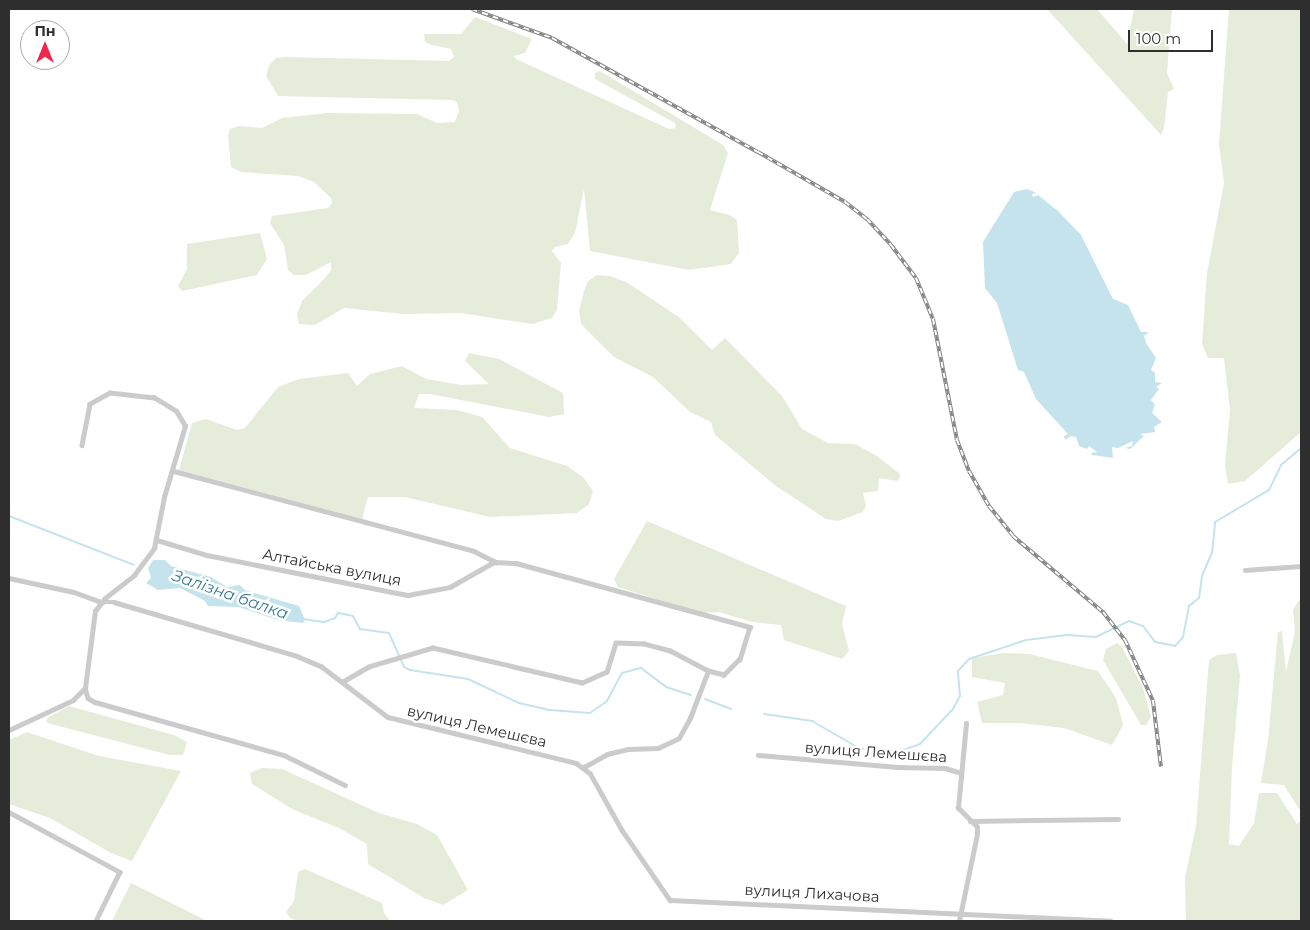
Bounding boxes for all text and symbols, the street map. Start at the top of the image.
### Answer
north arrow [20,20,70,70]
scale bar [1130,20,1215,52]
text: Пн [34,22,56,40]
text: 100 m [1136,29,1181,48]
street label: Алтайська вулиця [261,545,403,589]
water label: Залізна балка [169,566,291,624]
street label: вулиця Лемешєва [405,701,549,751]
street label: вулиця Лемешєва [804,738,948,766]
street label: вулиця Лихачова [744,880,880,906]

